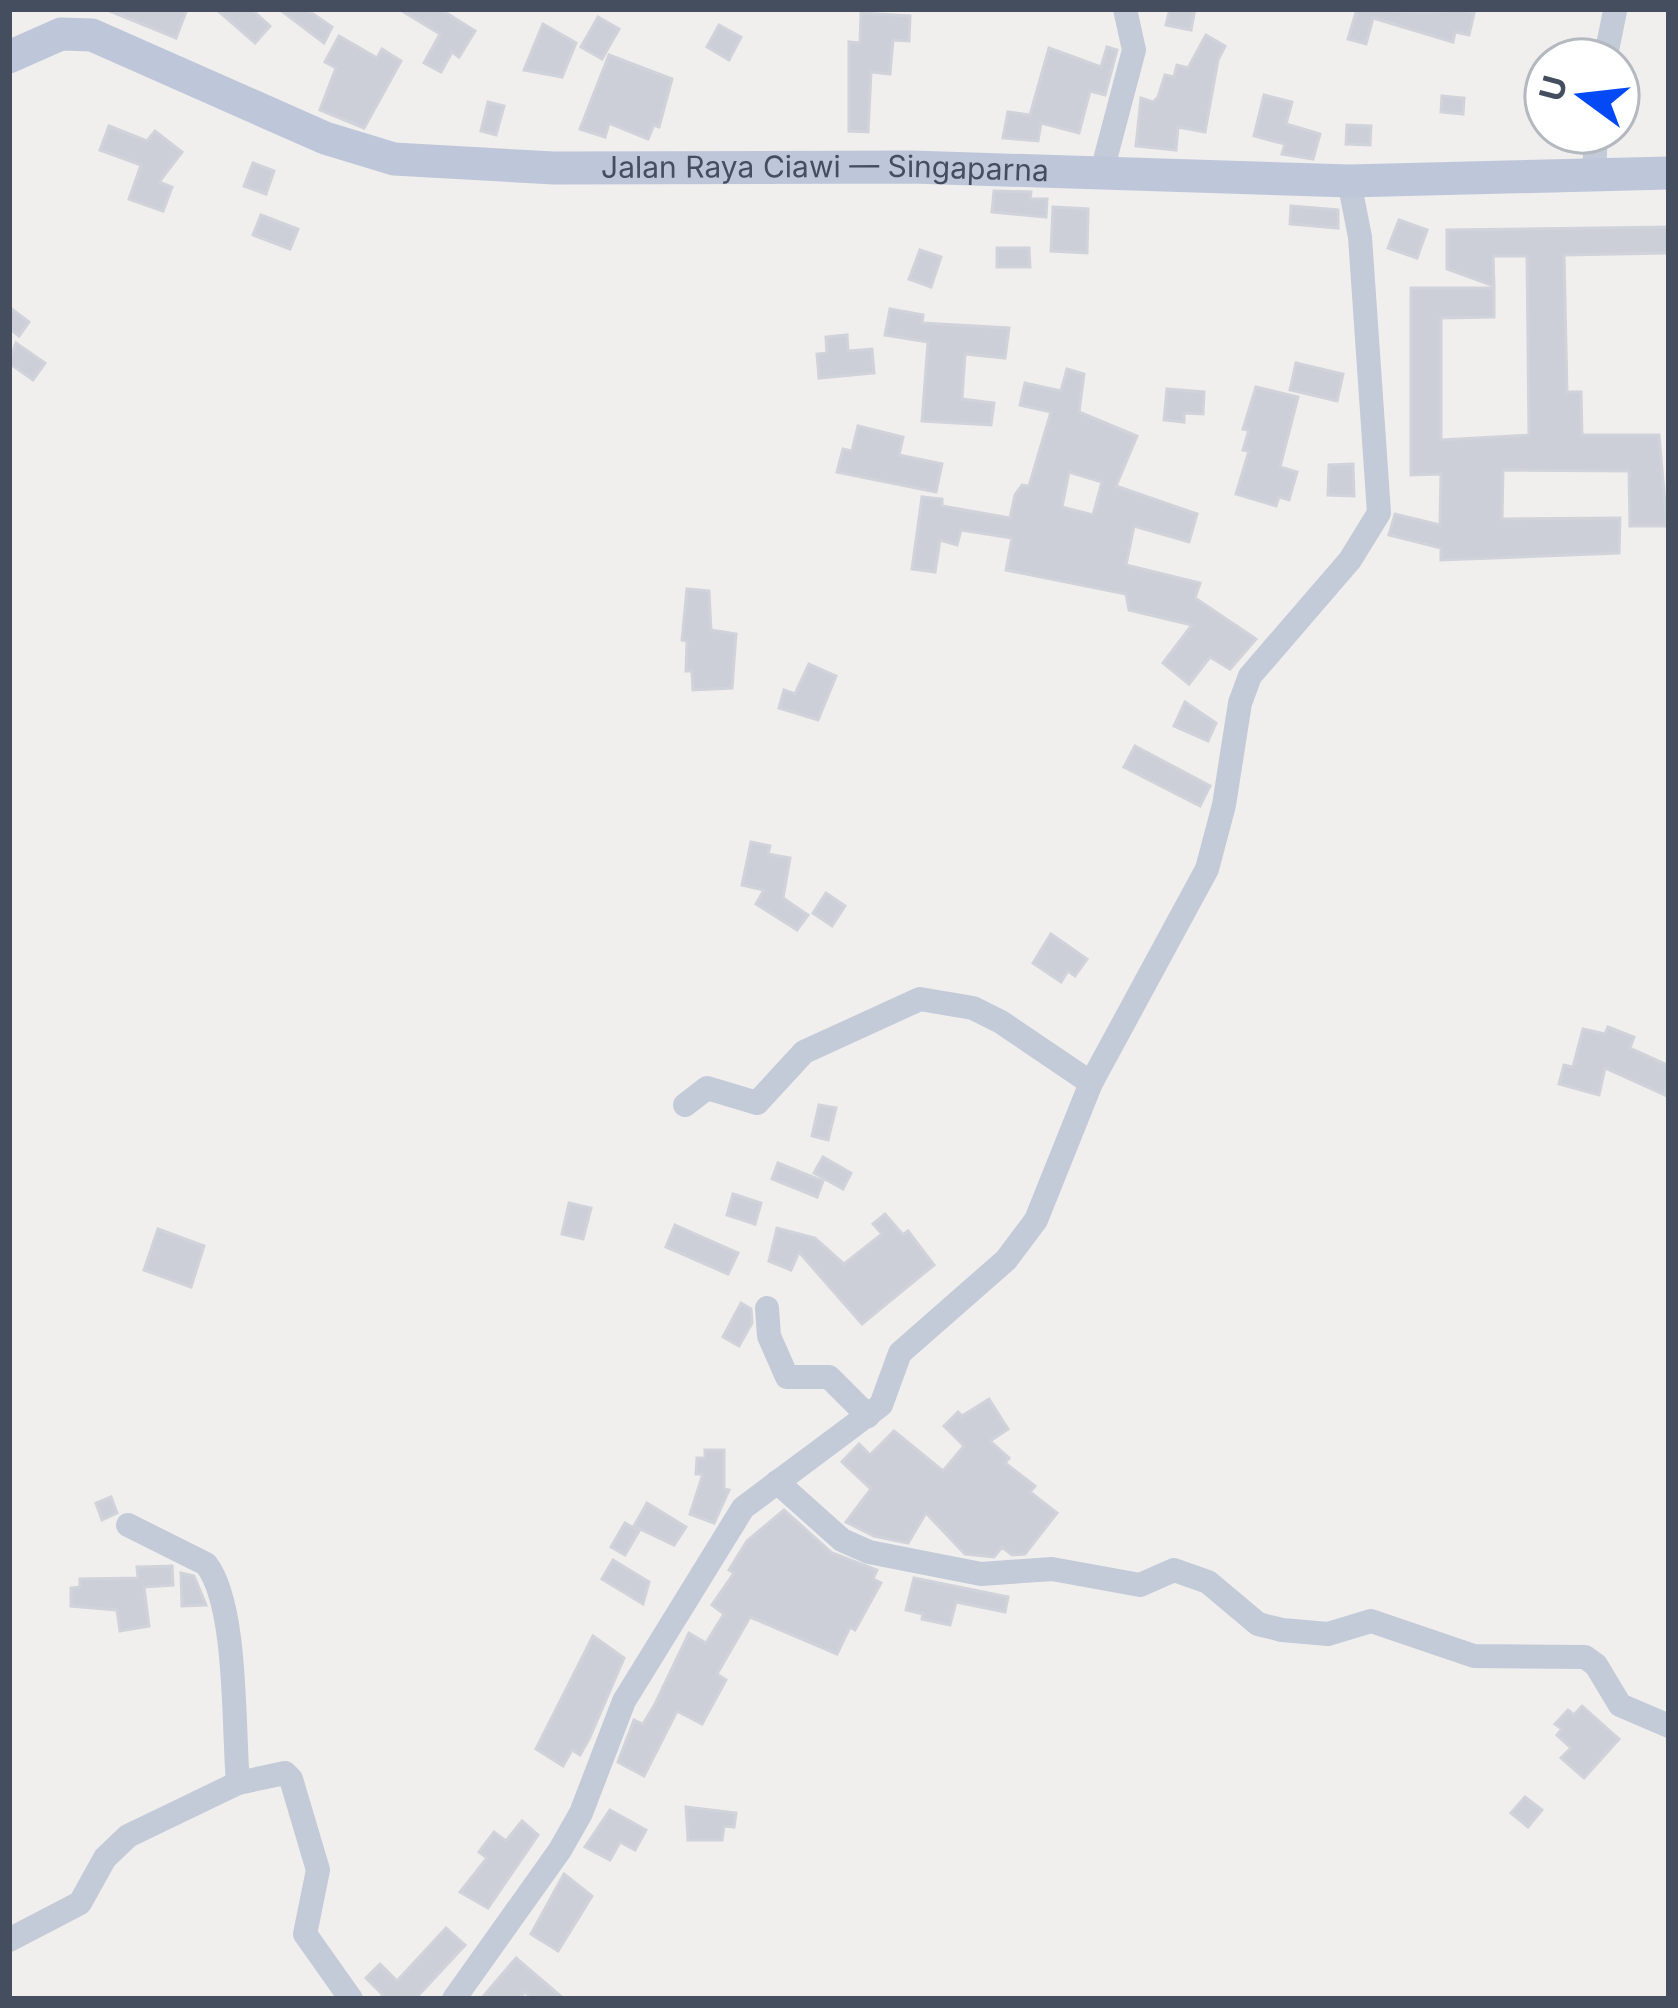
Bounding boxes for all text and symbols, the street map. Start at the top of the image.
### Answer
north arrow [1522,36,1642,156]
text: U [1531,71,1575,105]
street label: Jalan Raya Ciawi — Singaparna [601,148,1050,188]

